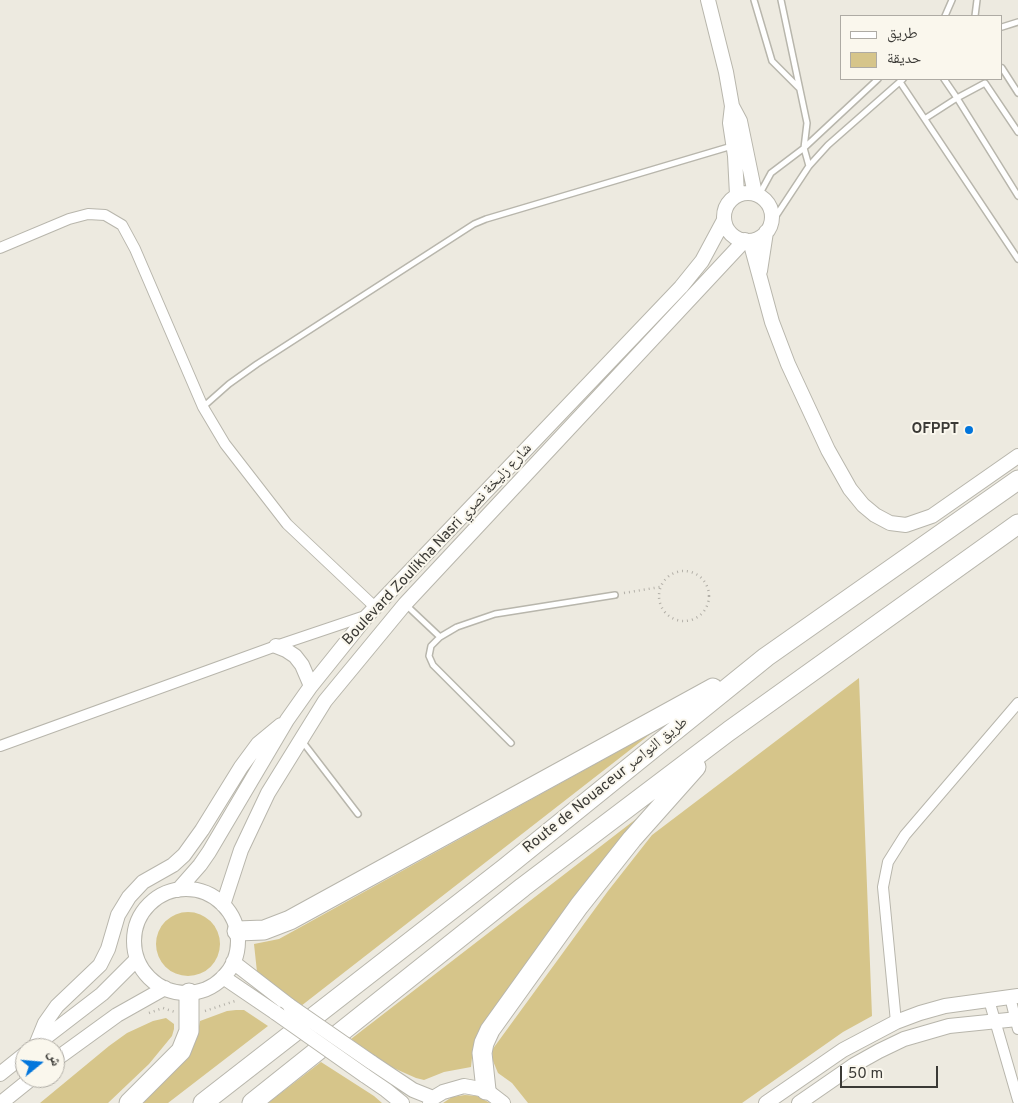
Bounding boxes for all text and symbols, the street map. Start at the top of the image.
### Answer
legend [840,15,1003,80]
text: طريق [887,25,918,44]
text: حديقة [887,50,921,69]
place label: OFPPT [911,421,959,439]
marker: OFPPT [963,424,975,436]
street label: Boulevard Zoulikha Nasri شارع زليخة نصري [340,440,536,650]
street label: Route de Nouaceur طريق النواصر [520,714,692,858]
north arrow [15,1038,65,1088]
text: ش [44,1049,64,1068]
scale bar [843,1056,940,1088]
text: 50 m [848,1065,883,1084]

